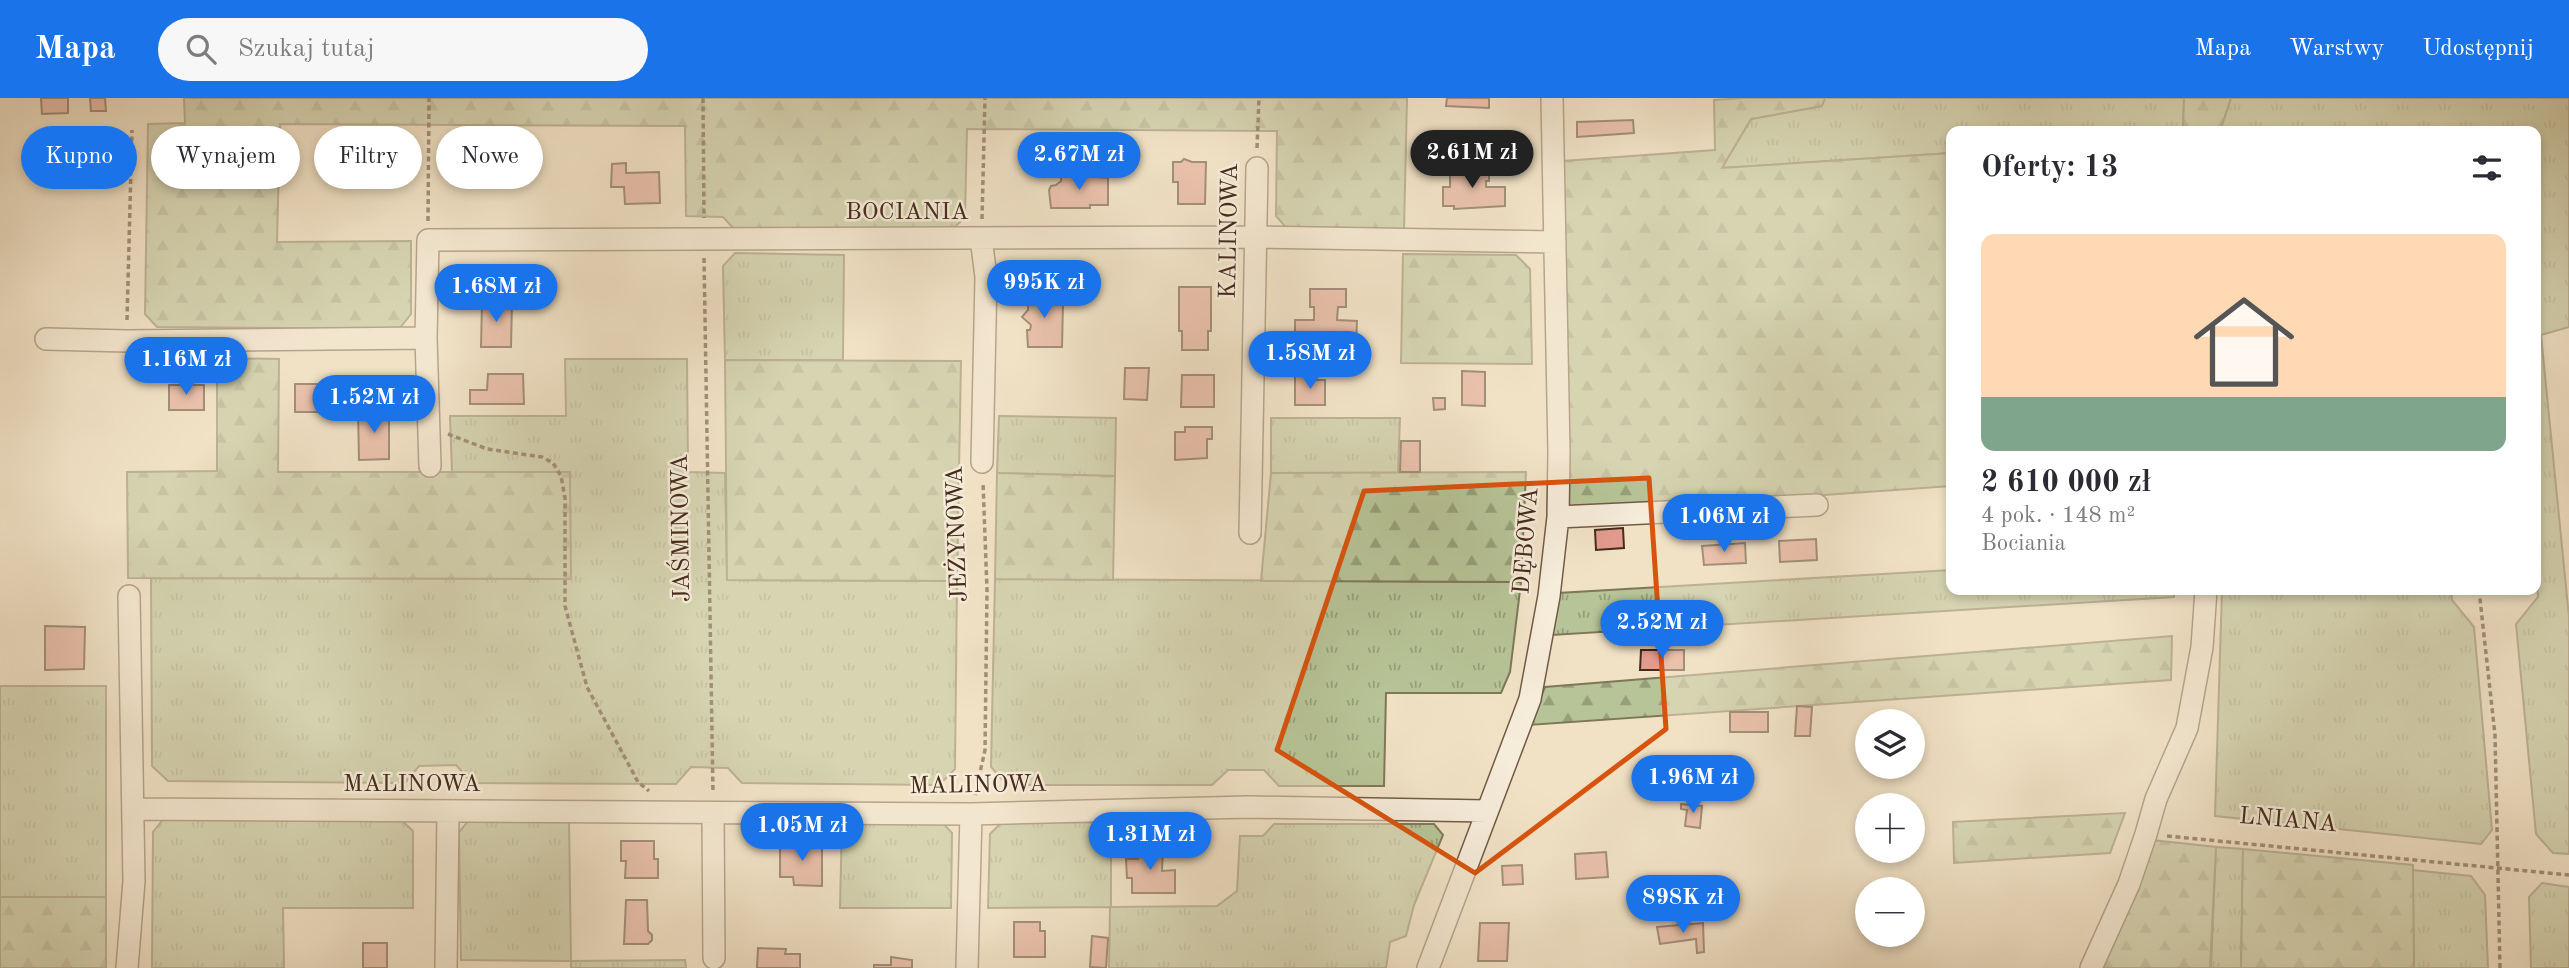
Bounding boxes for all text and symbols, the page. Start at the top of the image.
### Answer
search box [158,18,648,81]
icon: search [182,30,220,68]
text: Mapa [35,33,116,66]
text: Szukaj tutaj [238,36,375,62]
text: Mapa [2195,37,2251,61]
text: Warstwy [2289,37,2385,61]
text: Udostępnij [2423,37,2534,61]
chip: Kupno [21,126,137,189]
chip: Wynajem [151,126,300,189]
chip: Filtry [314,126,422,189]
chip: Nowe [436,126,543,189]
pin: 2.61M zł [1400,130,1544,190]
pin: 2.67M zł [1007,132,1151,192]
text: 2.61M zł [1426,141,1518,164]
text: 2.67M zł [1033,143,1125,166]
icon: filters [2468,149,2506,187]
text: Oferty: 13 [1981,153,2118,183]
street label: KALINOWA [1217,163,1243,299]
street label: BOCIANIA [845,201,969,225]
pin: 995K zł [979,260,1109,320]
pin: 1.68M zł [424,264,568,324]
text: 995K zł [1003,271,1085,294]
text: 1.68M zł [450,275,542,298]
icon: home [2181,279,2307,405]
pin: 1.58M zł [1238,331,1382,391]
pin: 1.16M zł [114,338,258,397]
text: 1.58M zł [1264,342,1356,365]
text: 1.16M zł [140,348,232,371]
pin: 1.52M zł [302,376,446,435]
text: 1.52M zł [328,386,420,409]
street label: JAŚMINOWA [664,454,695,602]
street label: JEŻYNOWA [941,465,972,603]
text: 2 610 000 zł [1981,468,2151,498]
street label: DĘBOWA [1510,487,1544,595]
pin: 1.06M zł [1652,494,1796,554]
text: 4 pok. · 148 m² [1981,504,2135,527]
text: 1.06M zł [1678,505,1770,528]
text: Bociania [1981,532,2066,555]
pin: 2.52M zł [1590,601,1734,660]
text: 2.52M zł [1616,611,1708,634]
map controls [1855,709,1925,947]
button: layers [1855,709,1925,779]
pin: 1.96M zł [1621,756,1765,815]
text: 1.96M zł [1647,766,1739,789]
street label: MALINOWA [343,773,481,797]
street label: MALINOWA [909,773,1047,799]
button: + [1855,793,1925,863]
pin: 1.05M zł [730,804,874,863]
street label: LNIANA [2238,805,2338,837]
pin: 1.31M zł [1078,812,1222,872]
text: 1.05M zł [756,814,848,837]
text: 1.31M zł [1104,823,1196,846]
pin: 898K zł [1618,876,1748,935]
button: − [1855,877,1925,947]
text: 898K zł [1642,886,1724,909]

